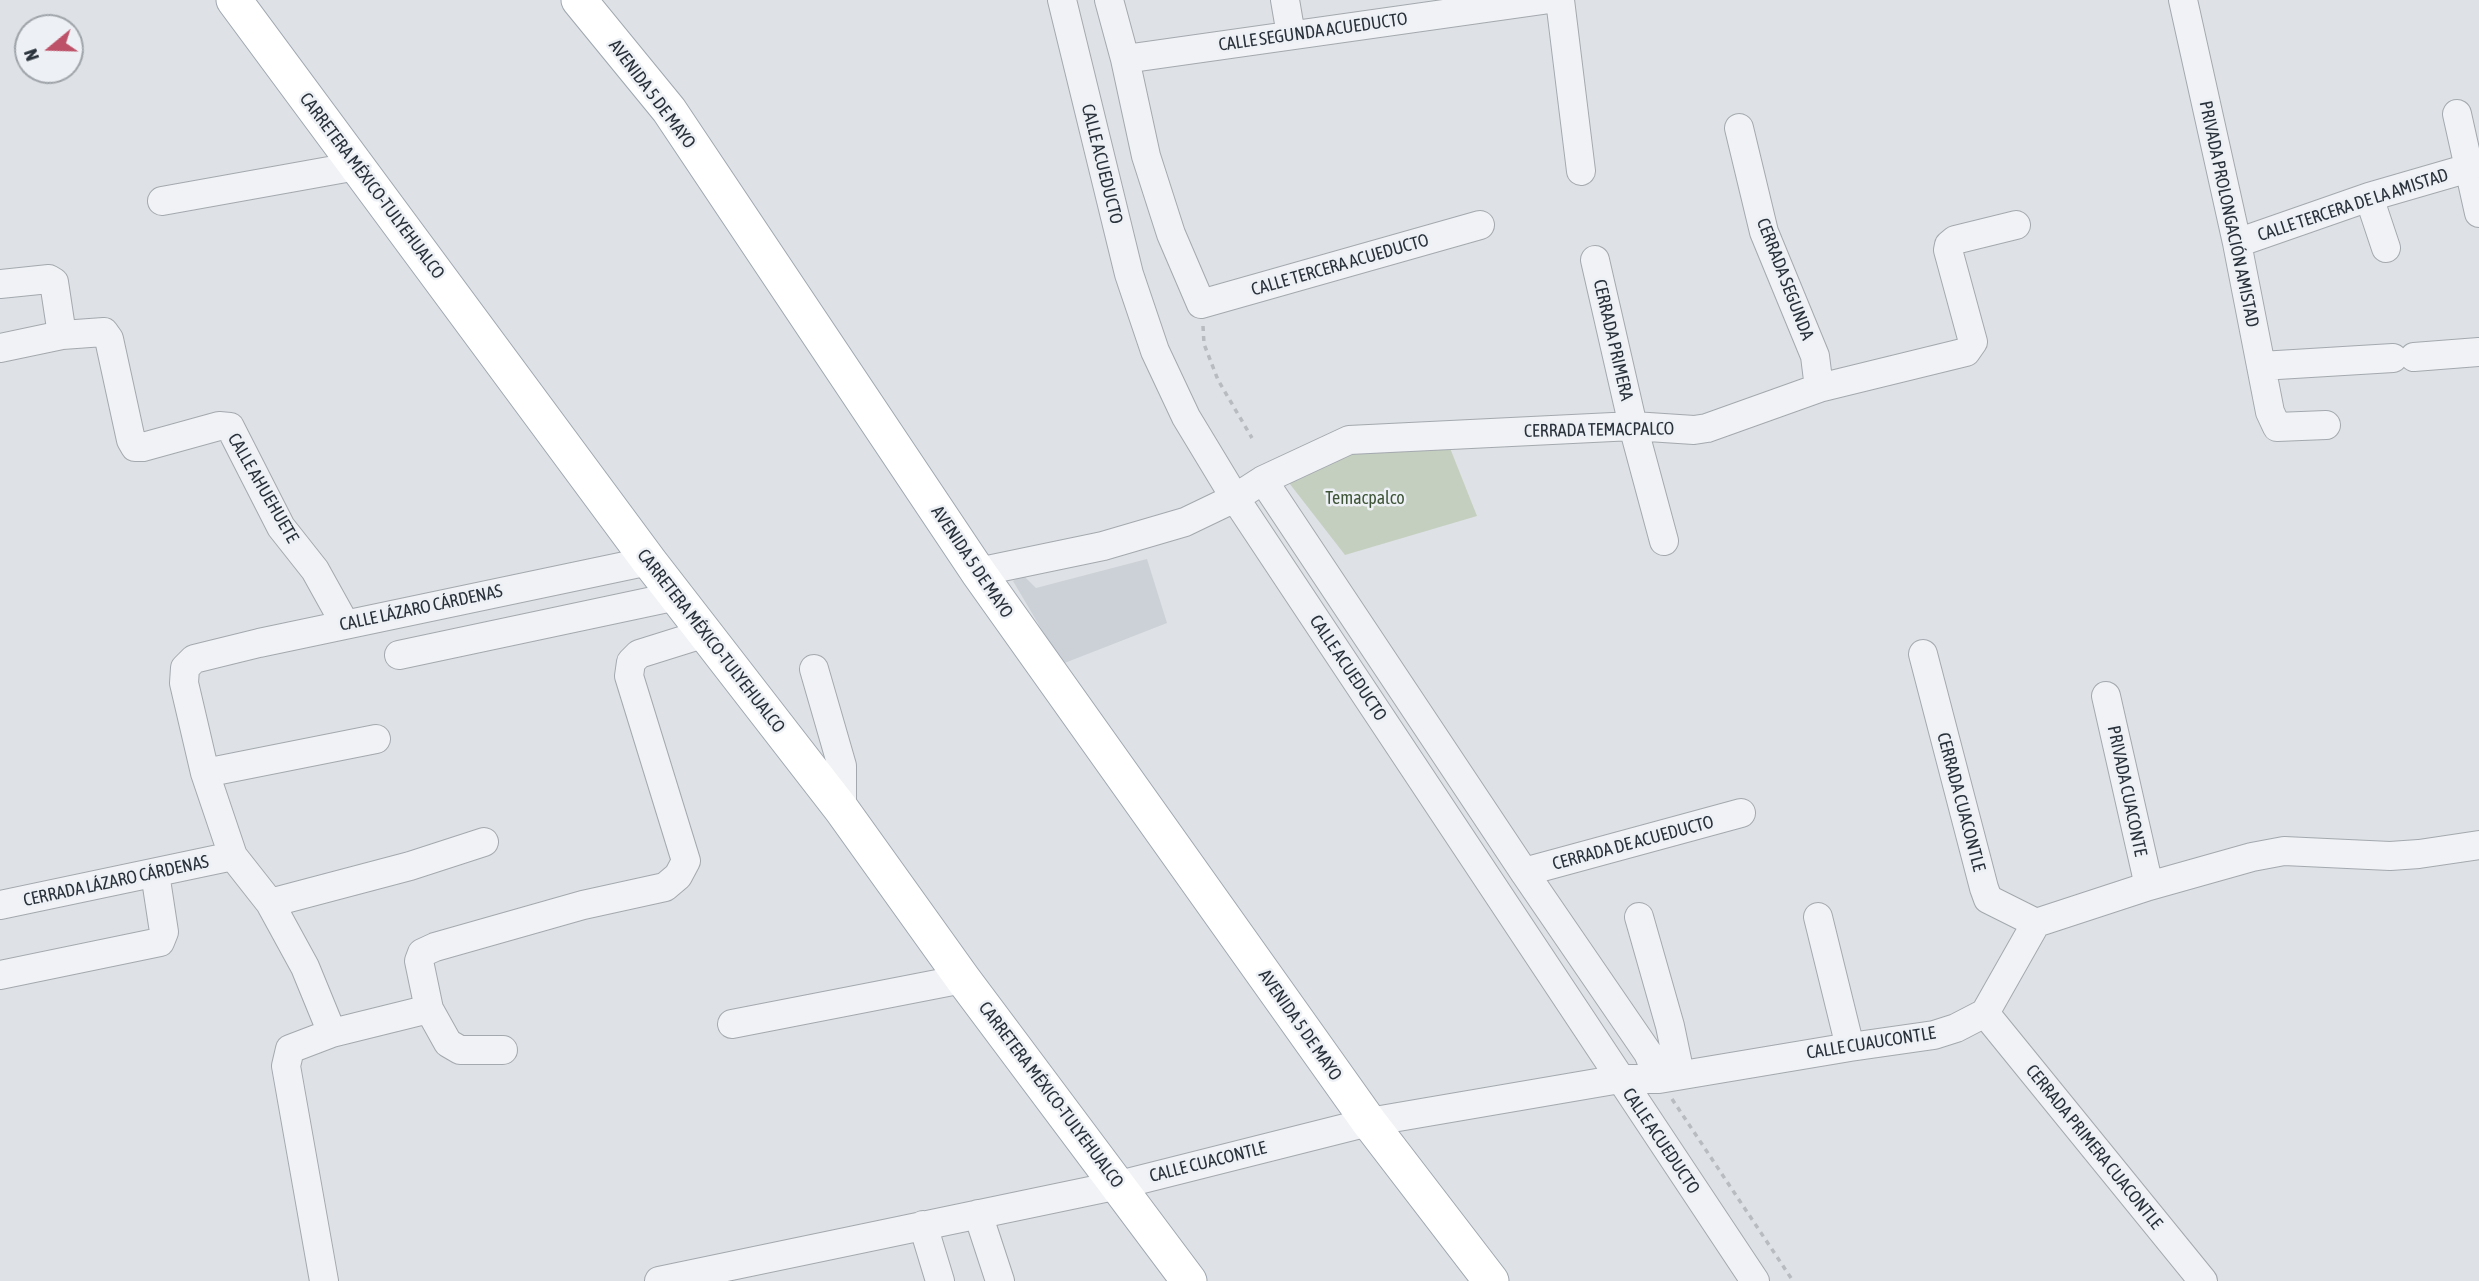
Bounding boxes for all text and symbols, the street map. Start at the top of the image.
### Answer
street label: CALLE SEGUNDA ACUEDUCTO [1217,8,1409,56]
north arrow [14,14,84,84]
street label: AVENIDA 5 DE MAYO [604,35,700,153]
text: N [19,46,43,64]
street label: CARRETERA MÉXICO-TULYEHUALCO [295,89,449,283]
street label: PRIVADA PROLONGACIÓN AMISTAD [2194,99,2264,329]
street label: CALLE ACUEDUCTO [1077,102,1127,226]
street label: CALLE TERCERA DE LA AMISTAD [2255,164,2451,246]
street label: CERRADA SEGUNDA [1752,215,1818,343]
street label: CALLE TERCERA ACUEDUCTO [1249,229,1431,301]
street label: CERRADA PRIMERA [1589,277,1637,403]
street label: CERRADA TEMACPALCO [1524,418,1674,442]
street label: CALLE AHUEHUETE [223,429,303,547]
park label: Temacpalco [1325,487,1405,509]
street label: AVENIDA 5 DE MAYO [927,502,1017,622]
street label: CARRETERA MÉXICO-TULYEHUALCO [632,545,790,737]
street label: CALLE LÁZARO CÁRDENAS [337,580,505,636]
street label: CALLE ACUEDUCTO [1305,611,1391,725]
street label: PRIVADA CUACONTE [2103,724,2151,858]
street label: CERRADA CUACONTLE [1932,730,1990,874]
street label: CERRADA DE ACUEDUCTO [1550,811,1716,875]
street label: CERRADA LÁZARO CÁRDENAS [21,851,211,911]
street label: AVENIDA 5 DE MAYO [1254,965,1346,1085]
street label: CARRETERA MÉXICO-TULYEHUALCO [974,998,1128,1192]
street label: CALLE CUAUCONTLE [1805,1022,1937,1064]
street label: CERRADA PRIMERA CUACONTLE [2021,1060,2167,1234]
street label: CALLE ACUEDUCTO [1618,1084,1704,1198]
street label: CALLE CUACONTLE [1147,1137,1269,1187]

